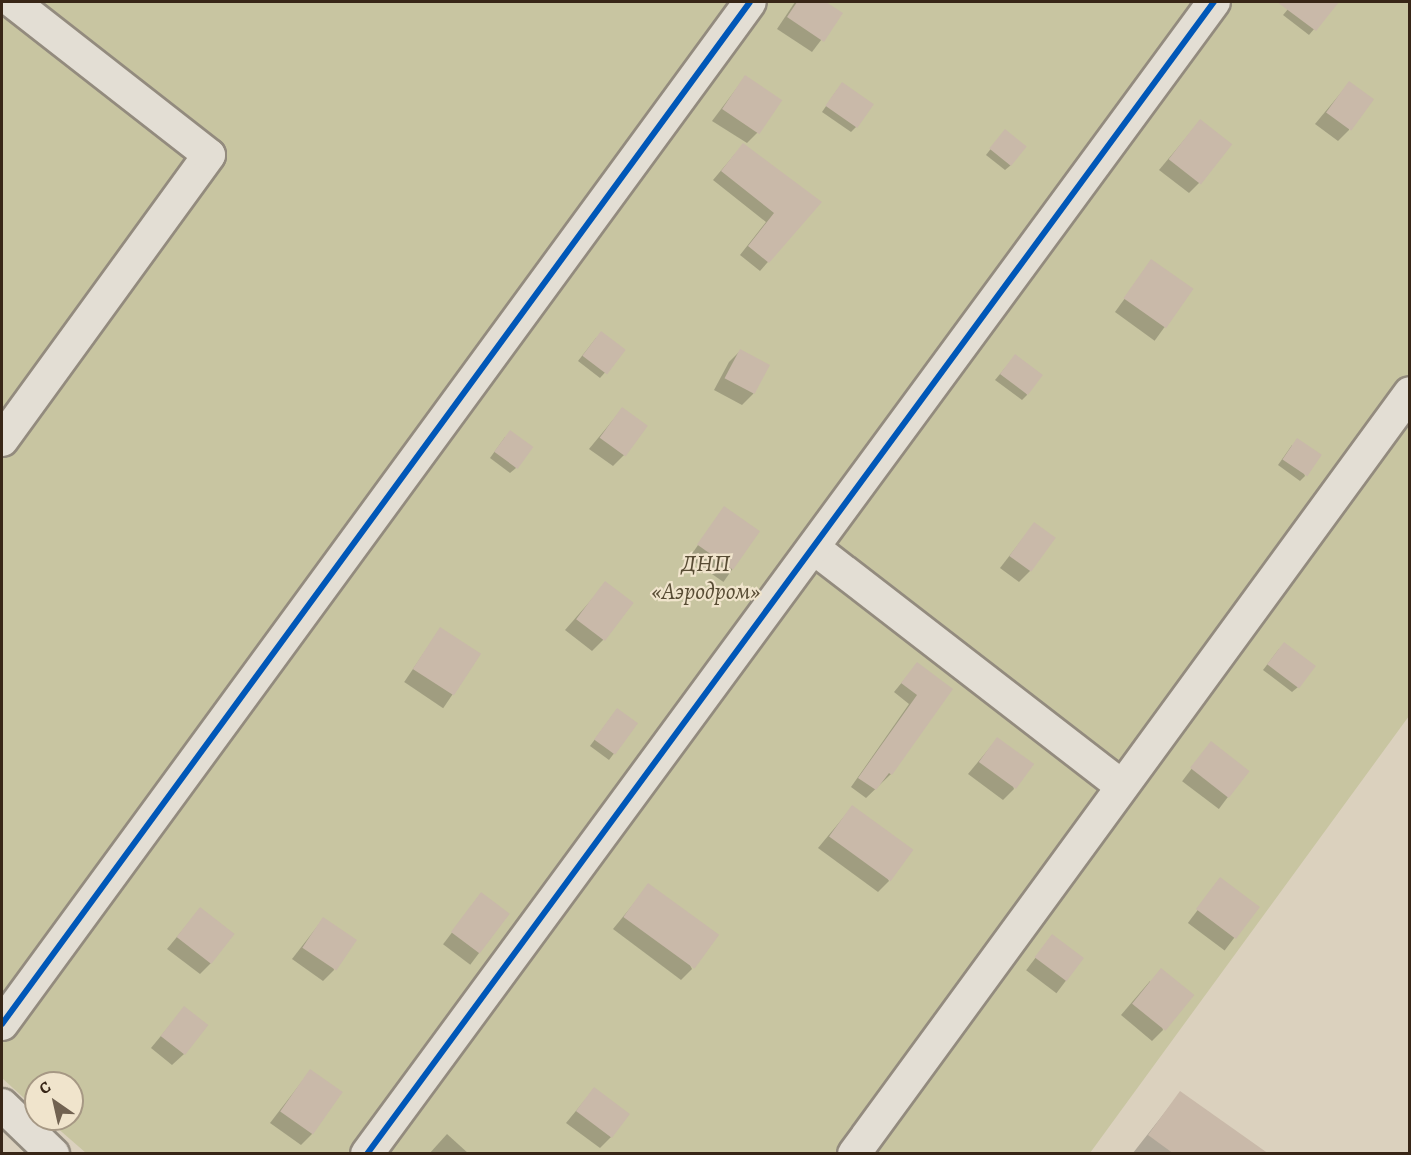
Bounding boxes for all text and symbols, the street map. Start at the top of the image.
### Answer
park label: ДНП «Аэродром» [652,550,760,606]
north arrow [24,1071,84,1131]
text: С [35,1076,55,1100]

